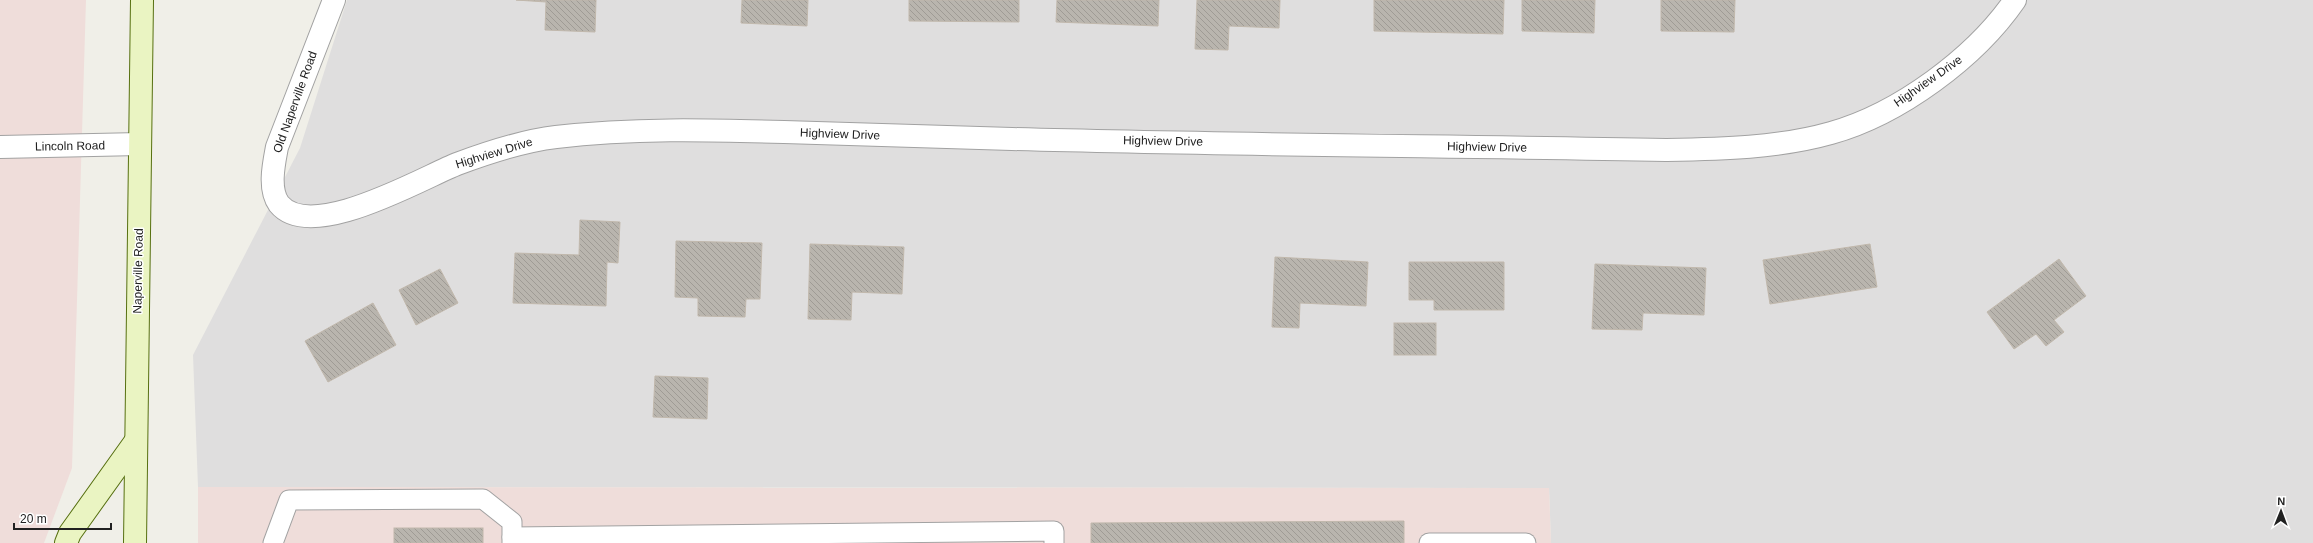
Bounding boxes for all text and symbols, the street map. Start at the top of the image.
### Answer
street label: Old Naperville Road [270,49,320,155]
street label: Highview Drive [1891,52,1965,110]
street label: Highview Drive [800,126,881,142]
street label: Highview Drive [1123,133,1203,149]
street label: Highview Drive [454,135,535,171]
street label: Lincoln Road [35,138,105,154]
street label: Highview Drive [1447,139,1527,155]
street label: Naperville Road [130,228,146,314]
north arrow [2261,491,2301,531]
text: N [2277,495,2285,507]
scale bar [14,505,111,531]
text: 20 m [20,512,47,526]

